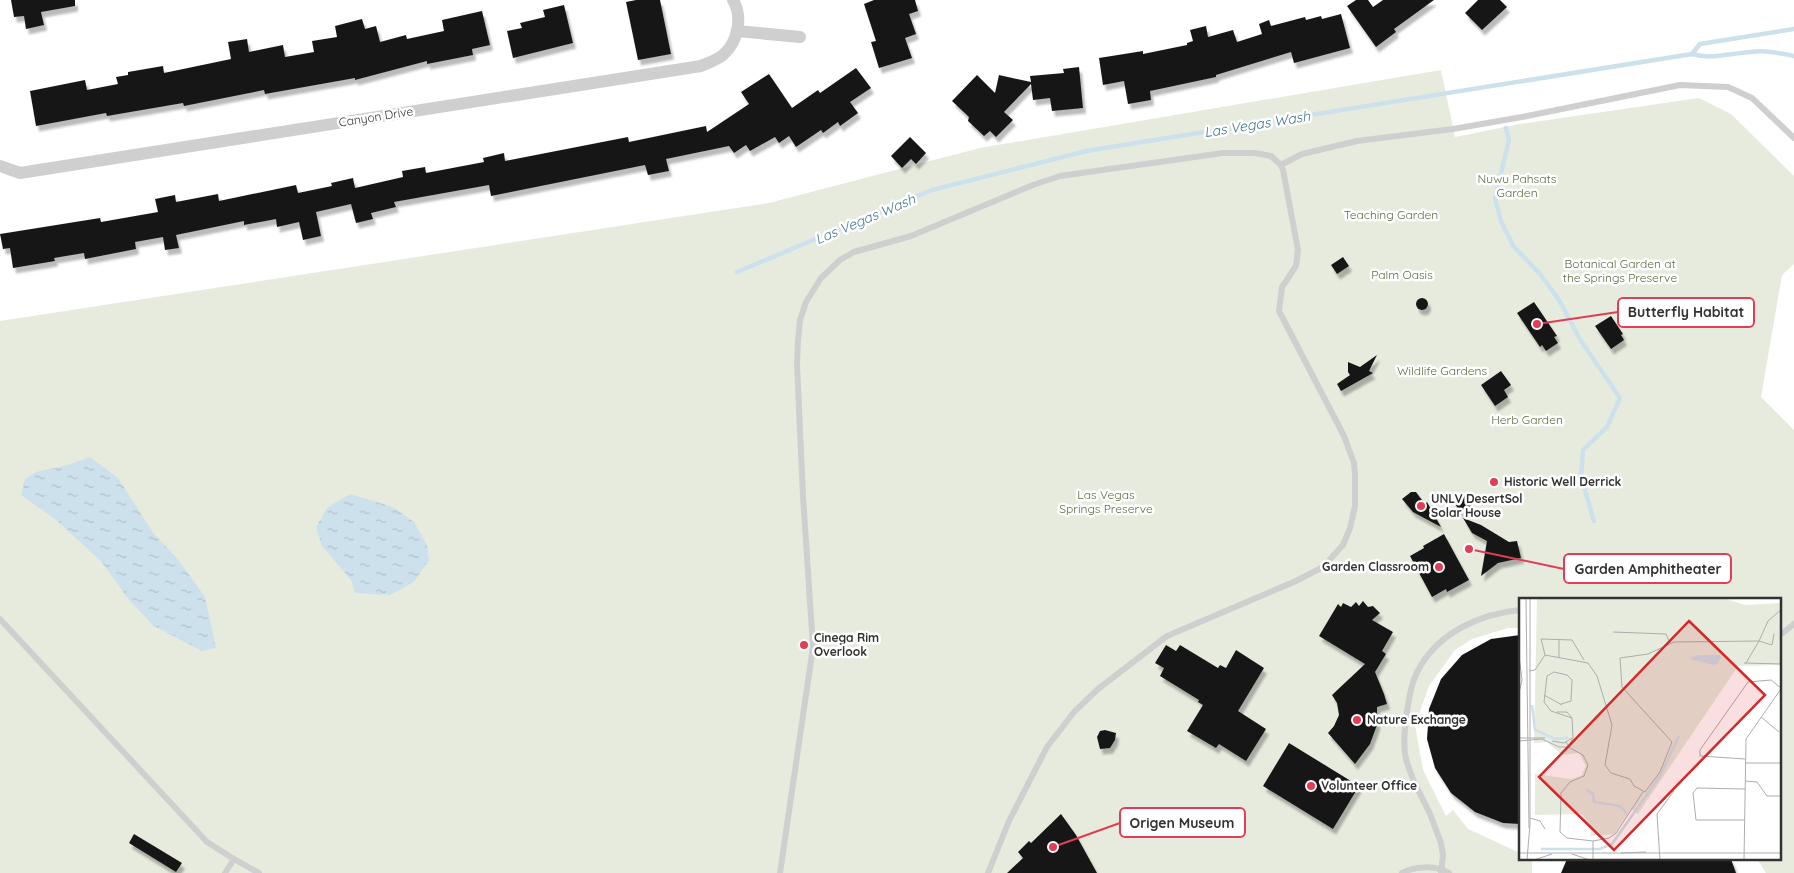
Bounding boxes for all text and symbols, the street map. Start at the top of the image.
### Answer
street label: Canyon Drive [338,103,414,130]
water label: Las Vegas Wash [1203,107,1312,141]
park label: Nuwu Pahsats Garden [1478,171,1557,200]
water label: Las Vegas Wash [812,189,919,248]
park label: Teaching Garden [1344,207,1438,222]
park label: Botanical Garden at the Springs Preserve [1563,256,1677,285]
park label: Palm Oasis [1371,267,1433,282]
callout: Butterfly Habitat [1618,298,1754,327]
text: Butterfly Habitat [1628,303,1744,321]
park label: Wildlife Gardens [1397,363,1487,378]
park label: Herb Garden [1491,412,1563,427]
place label: Historic Well Derrick [1504,474,1622,489]
marker: Historic Well Derrick [1488,476,1500,488]
park label: Las Vegas Springs Preserve [1059,487,1153,516]
place label: UNLV DesertSol Solar House [1431,491,1523,520]
marker: UNLV DesertSol Solar House [1415,500,1427,512]
callout: Garden Amphitheater [1564,554,1731,583]
place label: Garden Classroom [1322,559,1429,574]
text: Garden Amphitheater [1575,560,1722,578]
marker: Garden Classroom [1433,561,1445,573]
inset map [1519,598,1782,860]
place label: Cinega Rim Overlook [814,630,879,659]
marker: Cinega Rim Overlook [798,639,810,651]
place label: Nature Exchange [1367,712,1466,727]
marker: Nature Exchange [1351,714,1363,726]
place label: Volunteer Office [1321,778,1417,793]
marker: Volunteer Office [1305,780,1317,792]
callout: Origen Museum [1120,808,1245,837]
text: Origen Museum [1130,814,1235,832]

